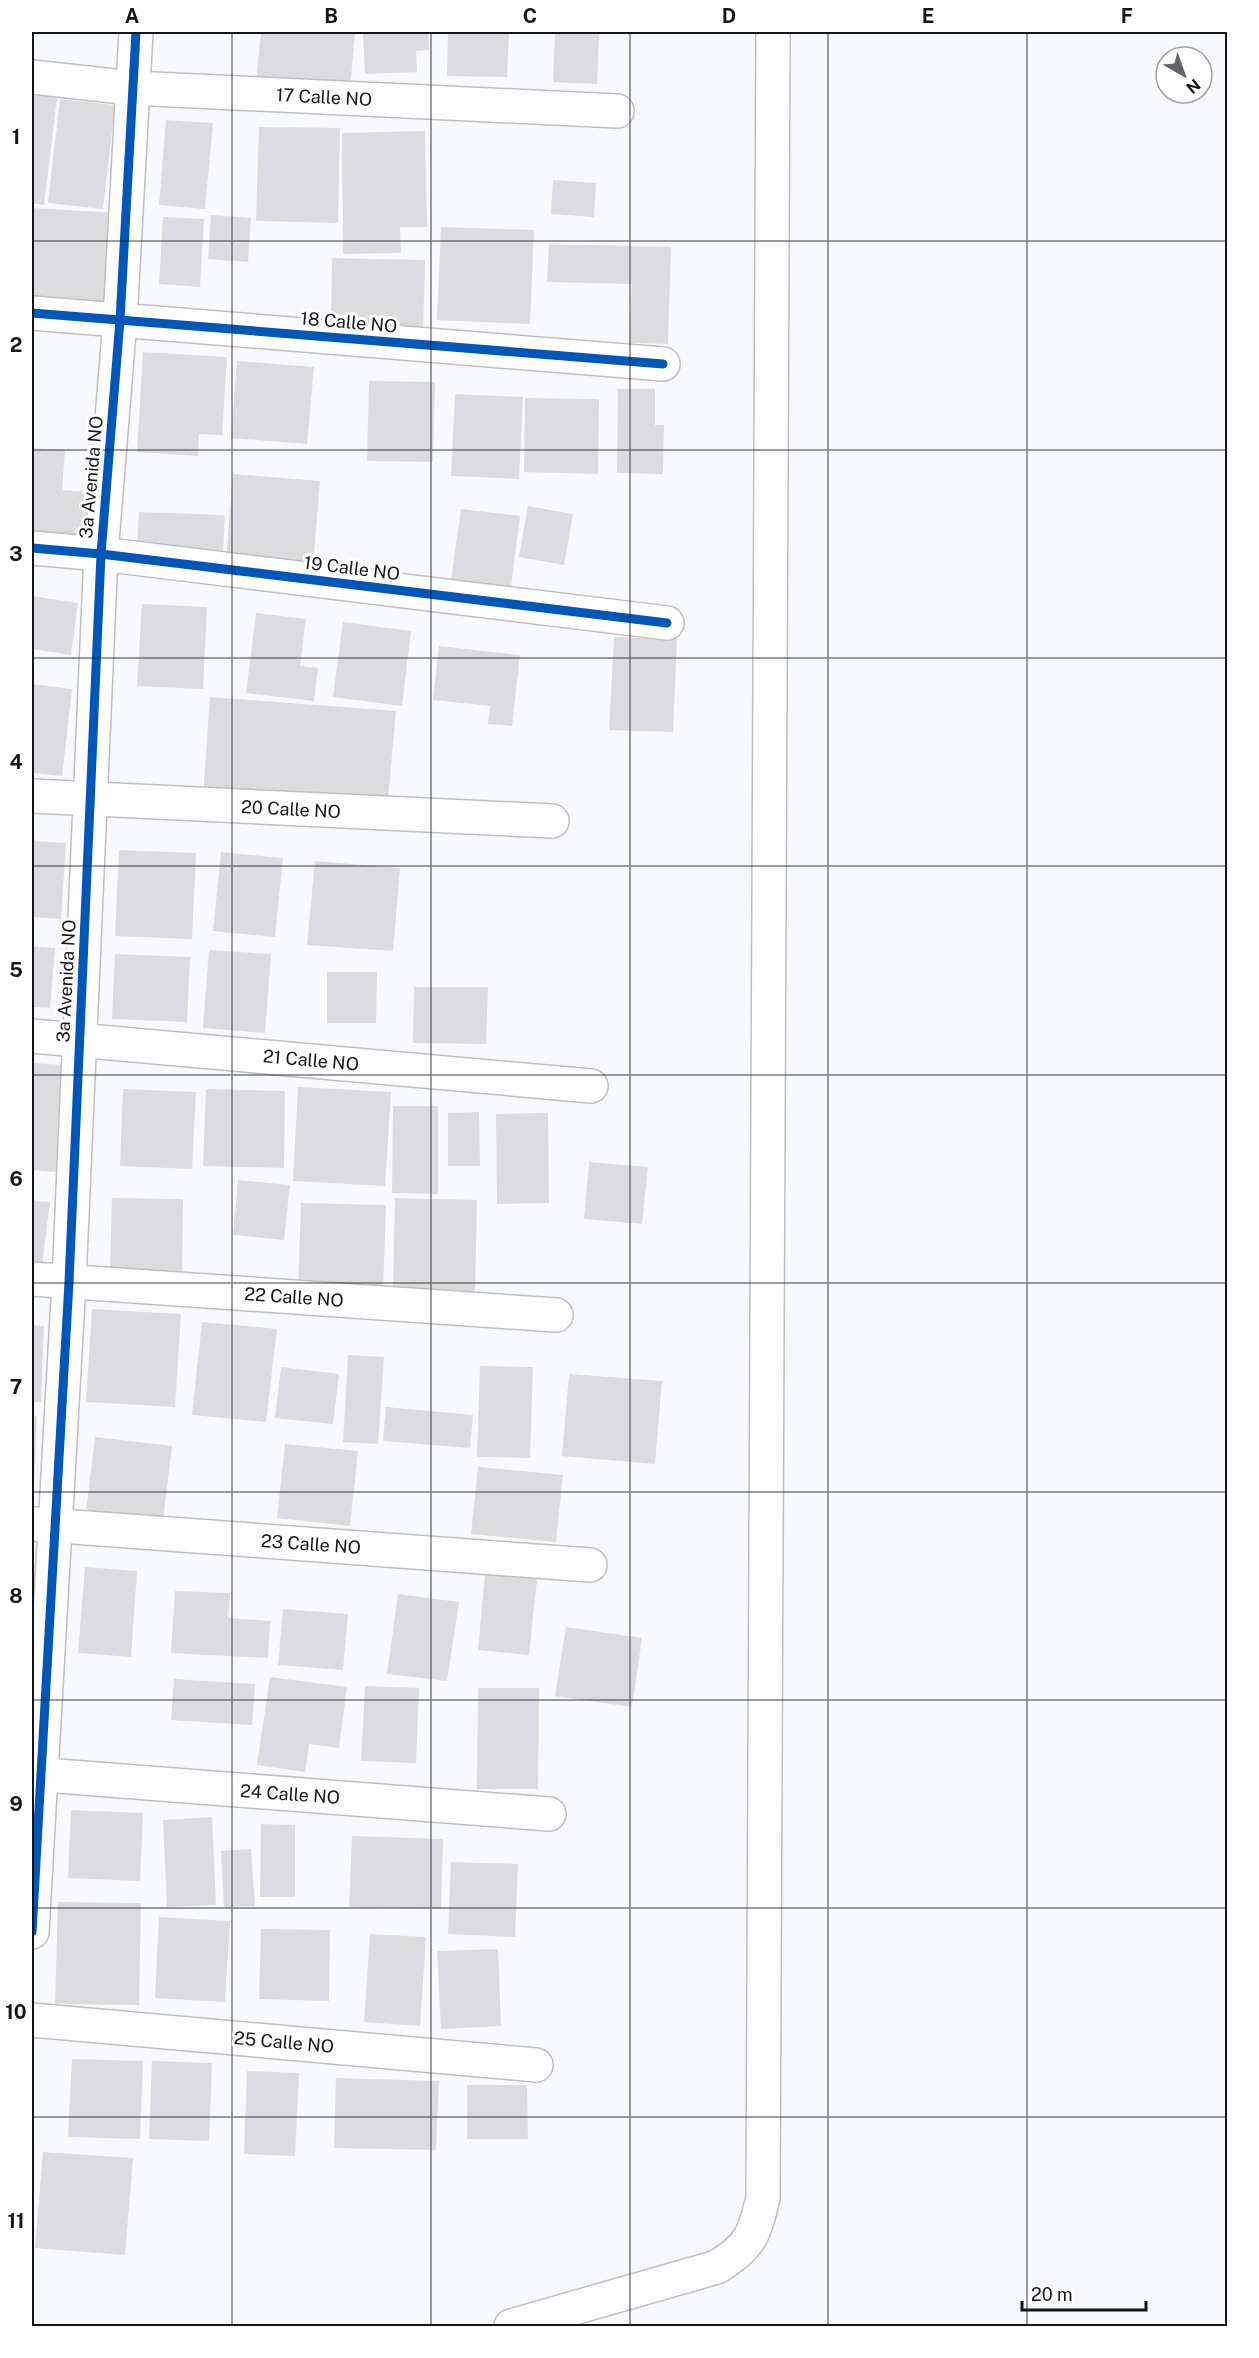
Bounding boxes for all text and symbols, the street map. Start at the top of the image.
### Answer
text: A [125,4,139,28]
text: B [324,4,338,28]
text: C [523,4,537,28]
text: D [722,4,736,28]
text: E [922,4,934,28]
text: F [1121,4,1133,28]
north arrow [1154,45,1214,105]
text: N [1182,75,1204,97]
street label: 17 Calle NO [275,84,373,110]
text: 1 [12,125,20,149]
street label: 18 Calle NO [300,307,398,337]
text: 2 [10,333,22,357]
street label: 3a Avenida NO [75,415,107,539]
text: 3 [9,542,23,566]
street label: 19 Calle NO [303,552,401,584]
text: 4 [9,750,23,774]
street label: 20 Calle NO [241,796,341,822]
street label: 3a Avenida NO [52,919,80,1043]
text: 5 [9,958,23,982]
street label: 21 Calle NO [262,1045,360,1075]
text: 6 [9,1167,23,1191]
street label: 22 Calle NO [244,1283,344,1311]
text: 7 [10,1375,22,1399]
street label: 23 Calle NO [260,1530,362,1558]
text: 8 [9,1584,23,1608]
street label: 24 Calle NO [239,1780,341,1808]
text: 9 [9,1792,23,1816]
text: 10 [5,2000,27,2024]
street label: 25 Calle NO [233,2027,335,2057]
text: 11 [7,2209,25,2233]
scale bar [1022,2274,1146,2312]
text: 20 m [1031,2284,1073,2305]

